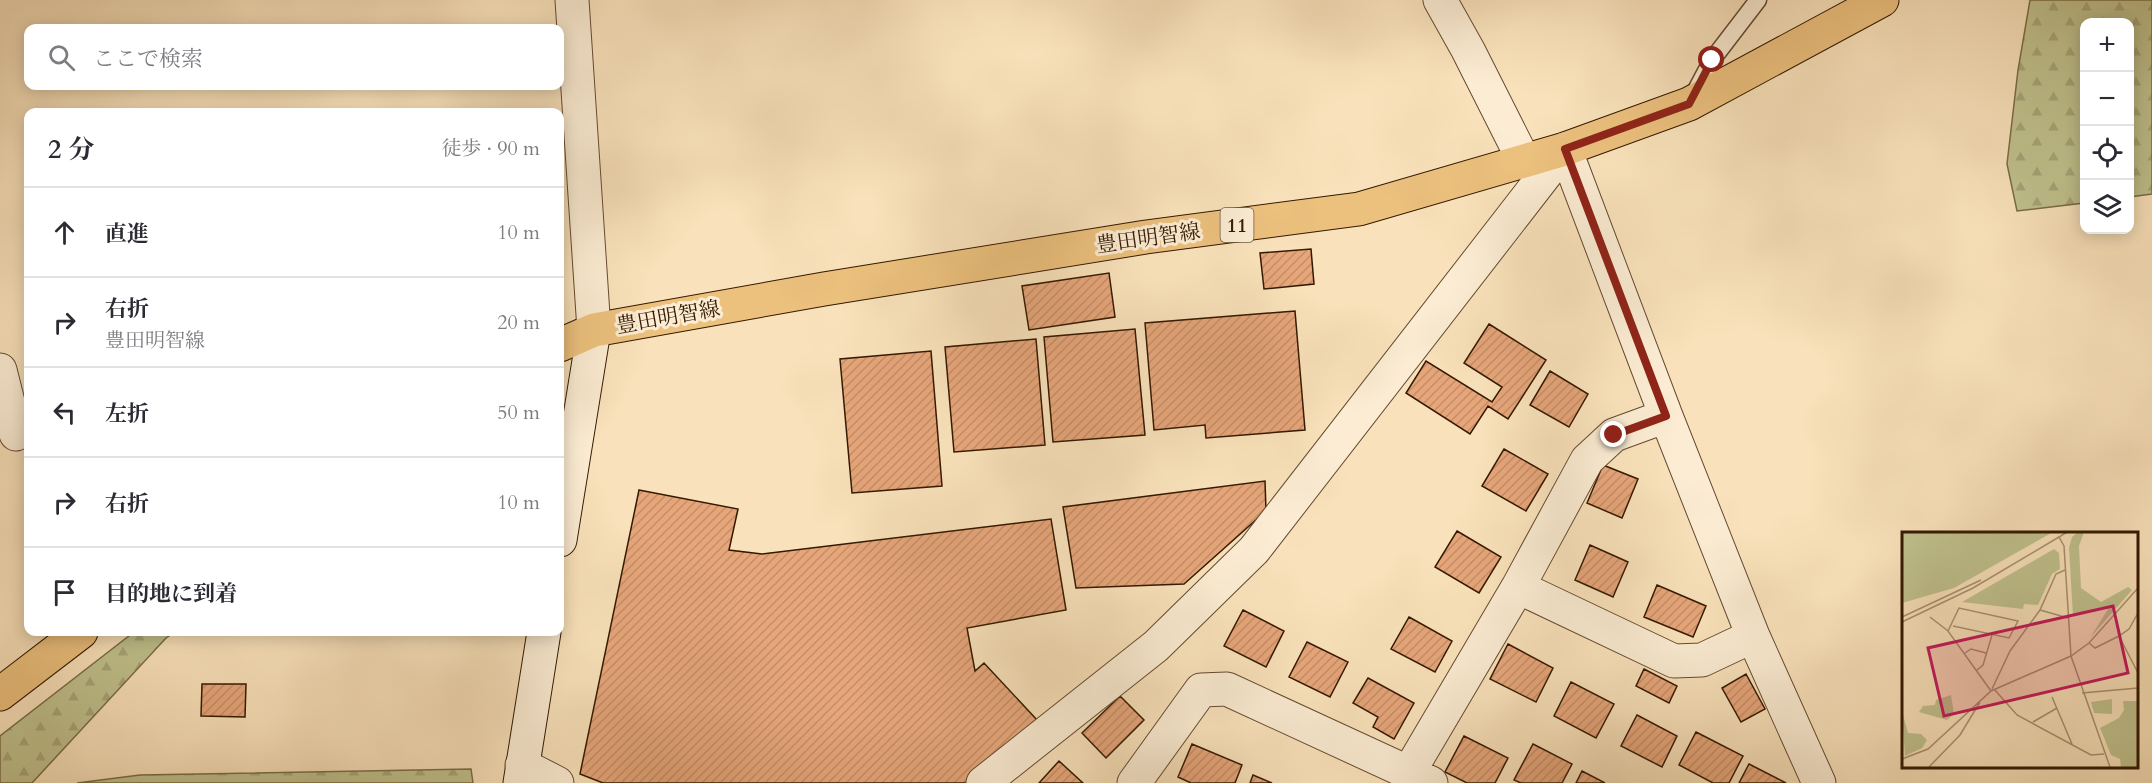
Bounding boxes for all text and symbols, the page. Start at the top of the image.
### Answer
map controls [2080,18,2134,234]
button: + [2080,18,2134,72]
search box [24,24,564,90]
icon: search [45,41,78,74]
text: ここで検索 [93,44,203,74]
route start [1698,46,1724,72]
button: − [2080,72,2134,126]
button: locate [2080,126,2134,180]
text: 2 分 [48,132,94,167]
text: 徒歩 · 90 m [441,135,540,162]
button: layers [2080,180,2134,234]
road number: 11 [1220,208,1254,242]
icon: ahead [48,216,81,249]
street label: 豊田明智線 [1094,217,1202,260]
text: 直進 [105,219,149,249]
text: 10 m [497,219,540,246]
text: 右折 [105,294,149,324]
street label: 豊田明智線 [614,294,722,341]
icon: right [48,306,81,339]
text: 20 m [497,309,540,336]
text: 豊田明智線 [105,327,205,354]
icon: left [48,396,81,429]
text: 左折 [105,399,149,429]
text: 50 m [497,399,540,426]
route end [1600,421,1626,447]
icon: right [48,486,81,519]
text: 右折 [105,489,149,519]
text: 10 m [497,489,540,516]
inset map [1902,532,2137,768]
icon: arrive [48,576,81,609]
text: 目的地に到着 [105,579,237,609]

